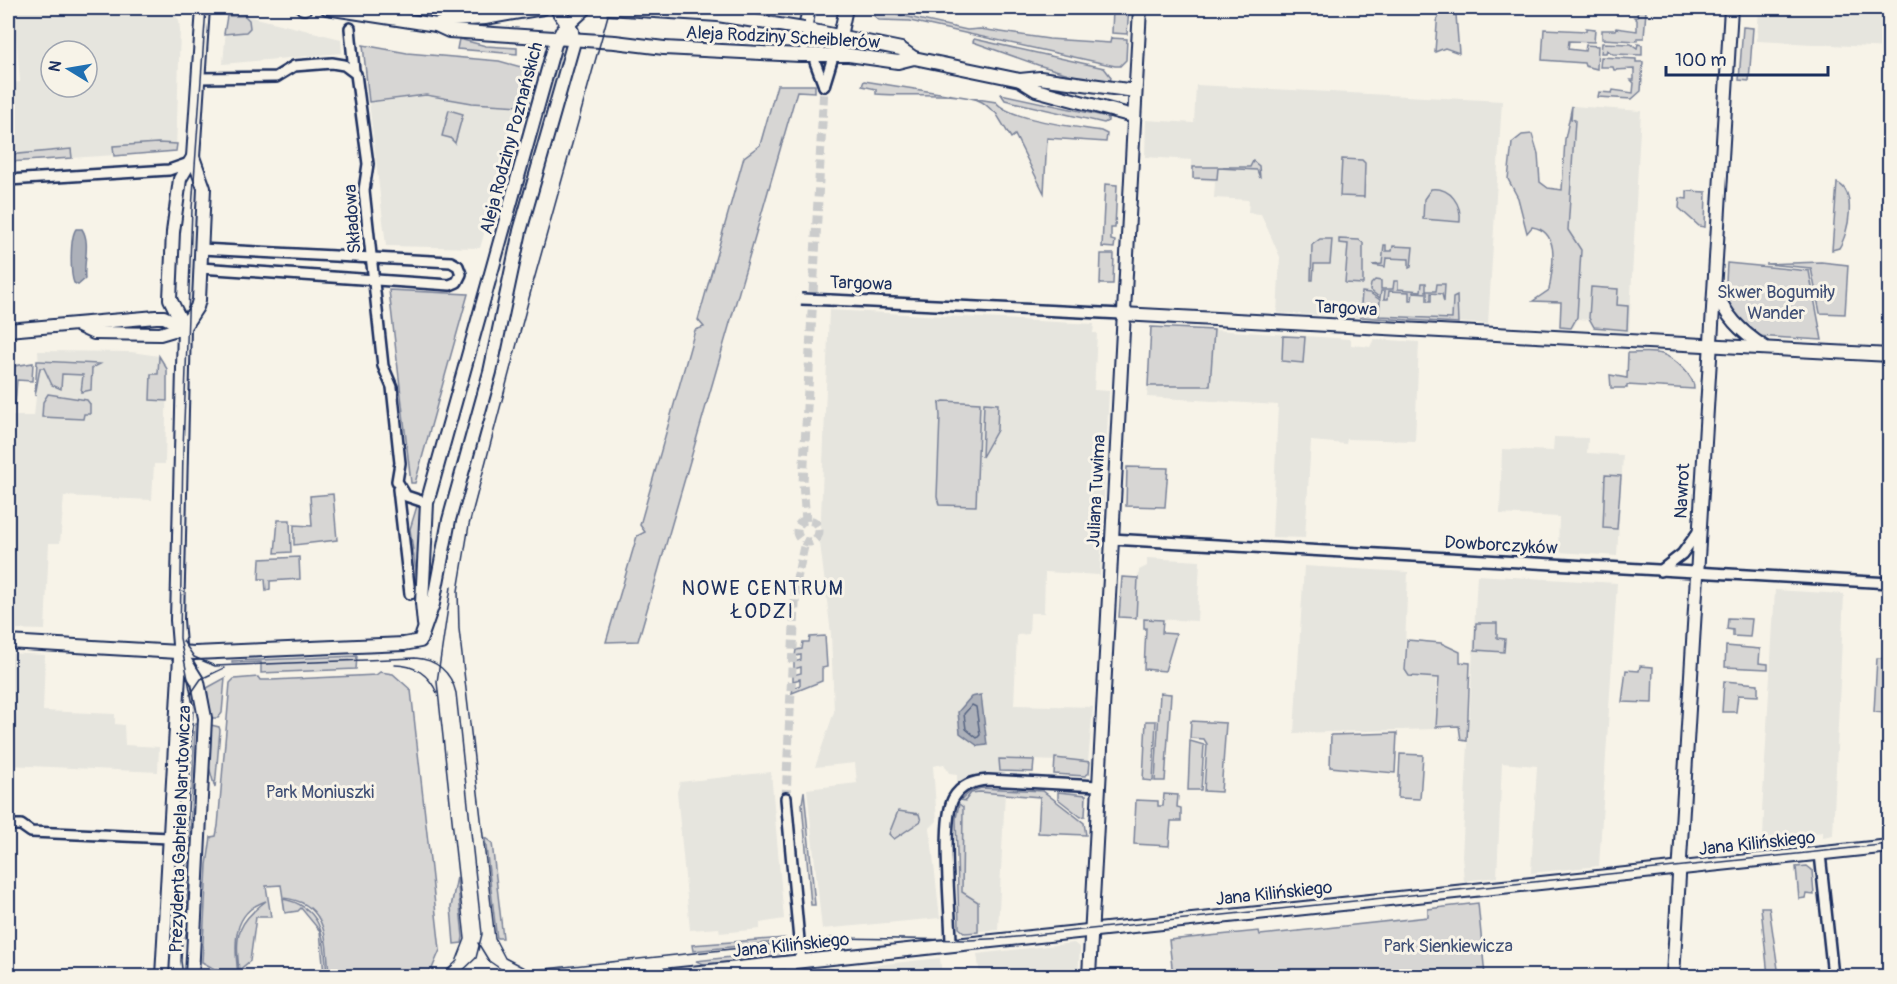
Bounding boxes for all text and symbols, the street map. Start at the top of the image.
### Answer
street label: Aleja Rodziny Scheiblerów [685,21,881,54]
north arrow [39,39,99,99]
street label: Aleja Rodziny Poznańskich [475,39,548,237]
scale bar [1666,39,1828,77]
text: 100 m [1675,49,1727,72]
text: N [44,59,66,74]
street label: Składowa [339,184,366,254]
street label: Targowa [829,271,893,296]
park label: Skwer Bogumiły Wander [1717,281,1835,325]
street label: Targowa [1314,295,1378,322]
street label: Juliana Tuwima [1082,434,1111,548]
street label: Nawrot [1670,462,1695,519]
street label: Dowborczyków [1444,531,1558,560]
district label: NOWE CENTRUM ŁODZI [681,576,845,624]
street label: Prezydenta Gabriela Narutowicza [165,705,196,953]
park label: Park Moniuszki [266,781,374,804]
street label: Jana Kilińskiego [1698,826,1817,861]
street label: Jana Kilińskiego [1215,876,1334,911]
street label: Jana Kilińskiego [732,928,851,963]
park label: Park Sienkiewicza [1383,935,1513,958]

